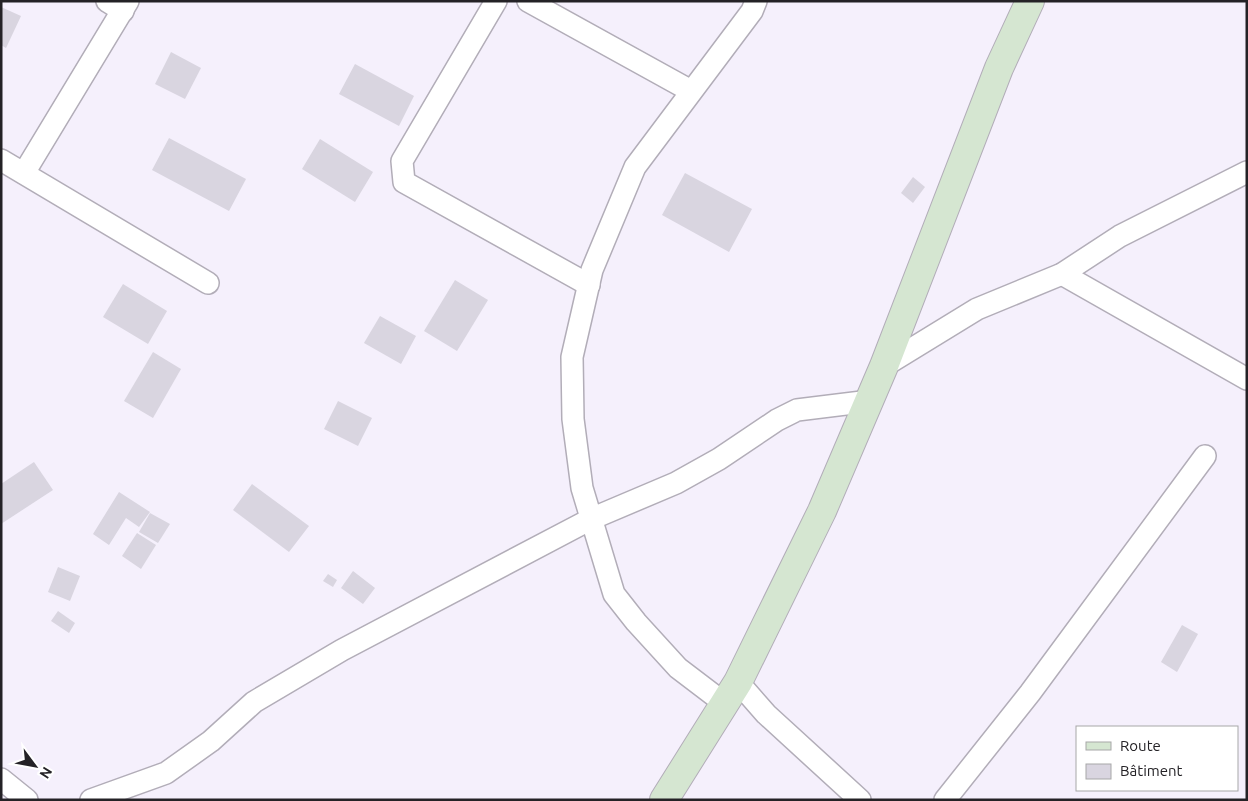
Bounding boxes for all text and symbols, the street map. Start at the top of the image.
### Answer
legend [1076,726,1238,791]
text: Route [1120,737,1161,754]
north arrow [10,741,60,791]
text: Bâtiment [1120,762,1183,779]
text: N [36,764,56,782]

